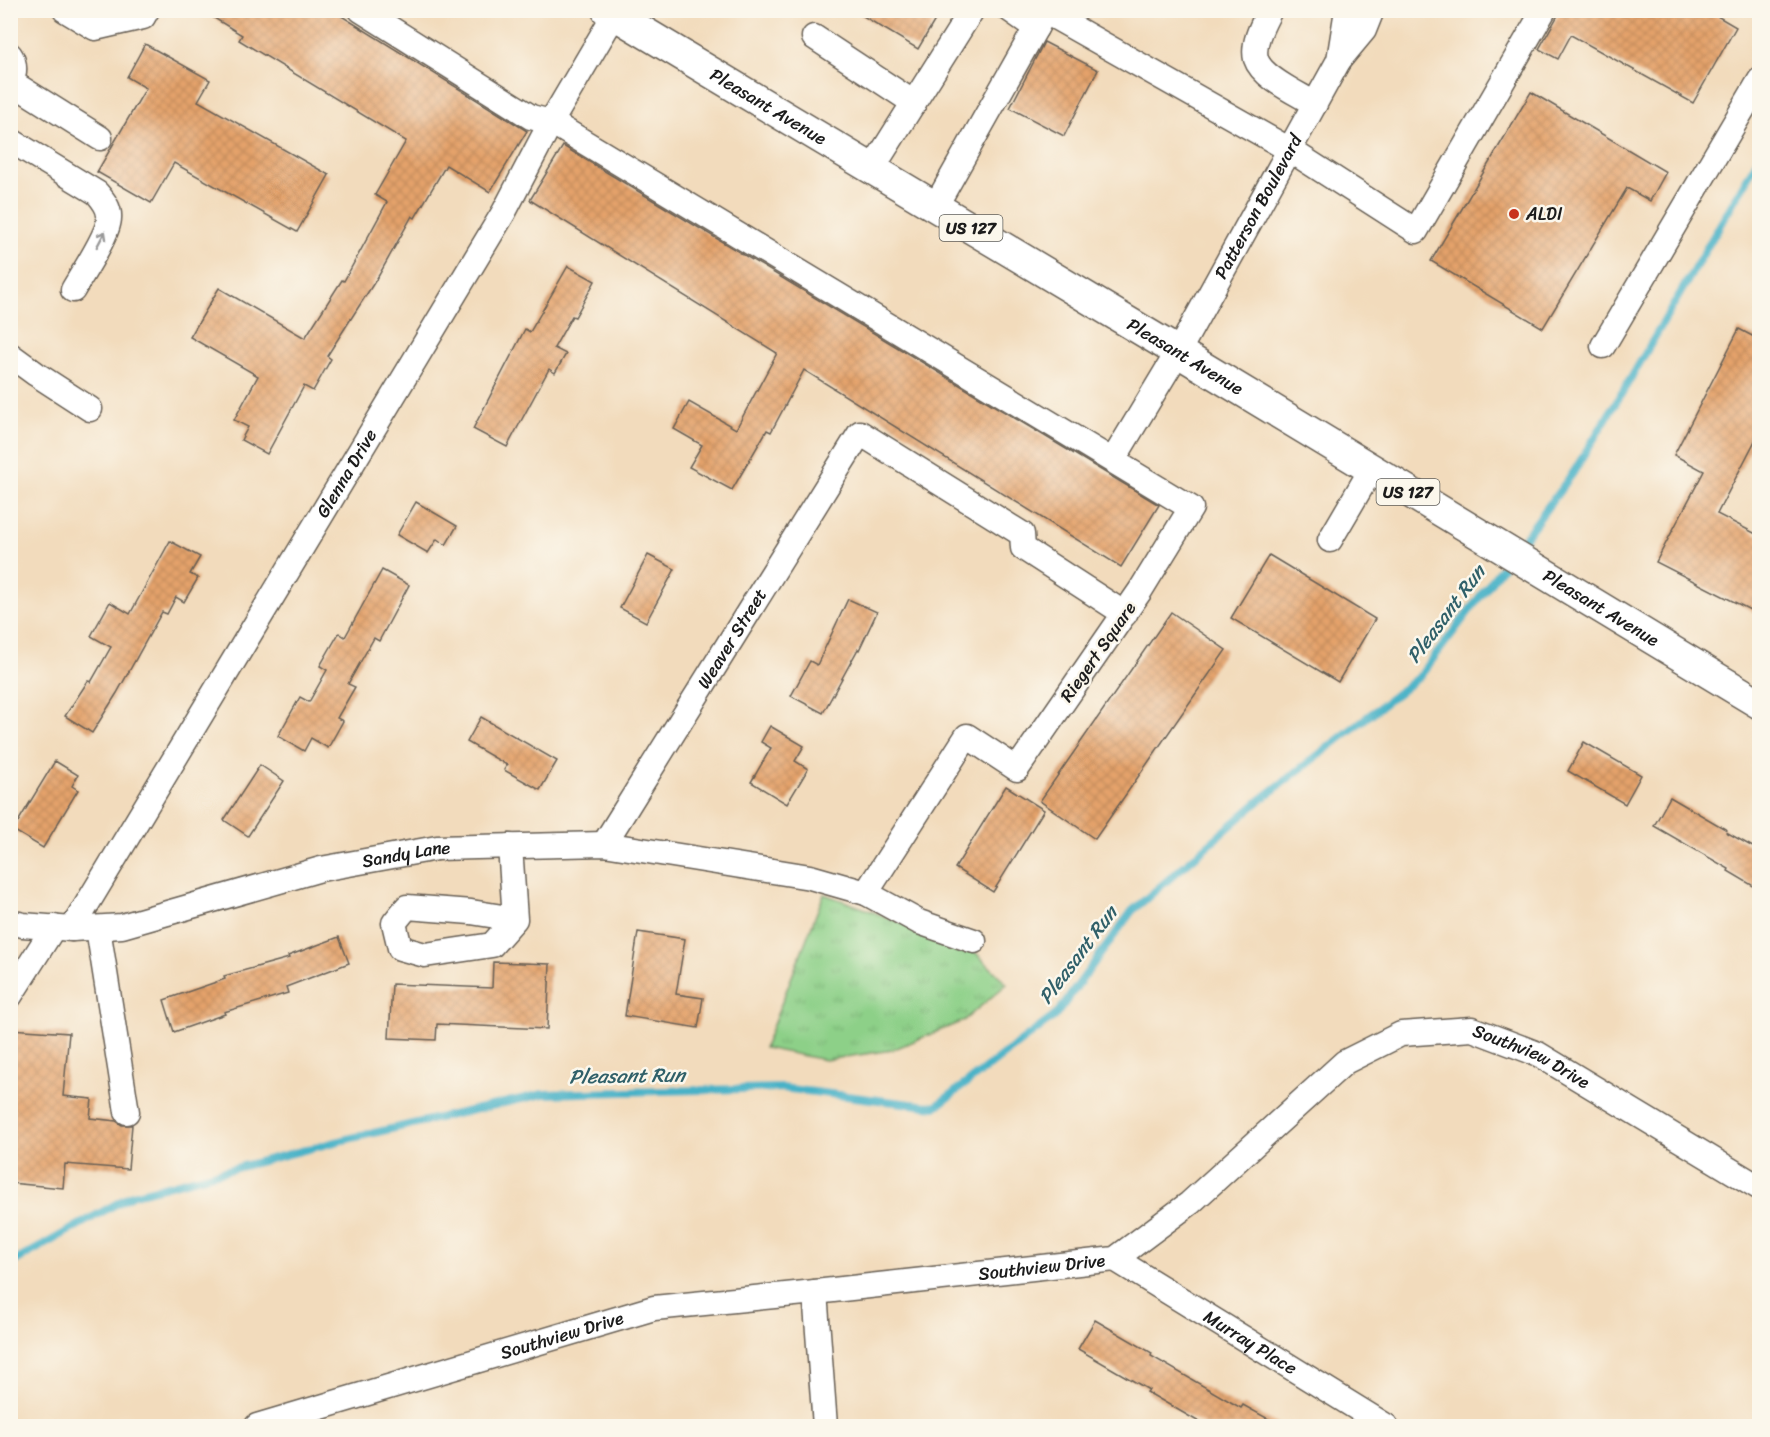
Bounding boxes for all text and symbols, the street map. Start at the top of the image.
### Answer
street label: Pleasant Avenue [704,59,833,154]
street label: Patterson Boulevard [1205,127,1312,285]
place label: ALDI [1525,198,1563,230]
marker: ALDI [1507,207,1521,221]
road number: US 127 [940,215,1002,241]
one-way arrow [96,230,108,248]
street label: Pleasant Avenue [1121,309,1250,404]
street label: Glenna Drive [307,422,386,524]
road number: US 127 [1376,479,1440,505]
water label: Pleasant Run [1397,555,1496,671]
street label: Pleasant Avenue [1536,560,1666,656]
street label: Weaver Street [688,582,776,695]
street label: Riegert Square [1051,595,1145,709]
street label: Sandy Lane [359,831,451,877]
water label: Pleasant Run [1029,896,1128,1012]
street label: Southview Drive [1468,1015,1597,1098]
water label: Pleasant Run [569,1057,687,1095]
street label: Southview Drive [977,1244,1107,1290]
street label: Murray Place [1197,1301,1304,1384]
street label: Southview Drive [496,1302,628,1369]

